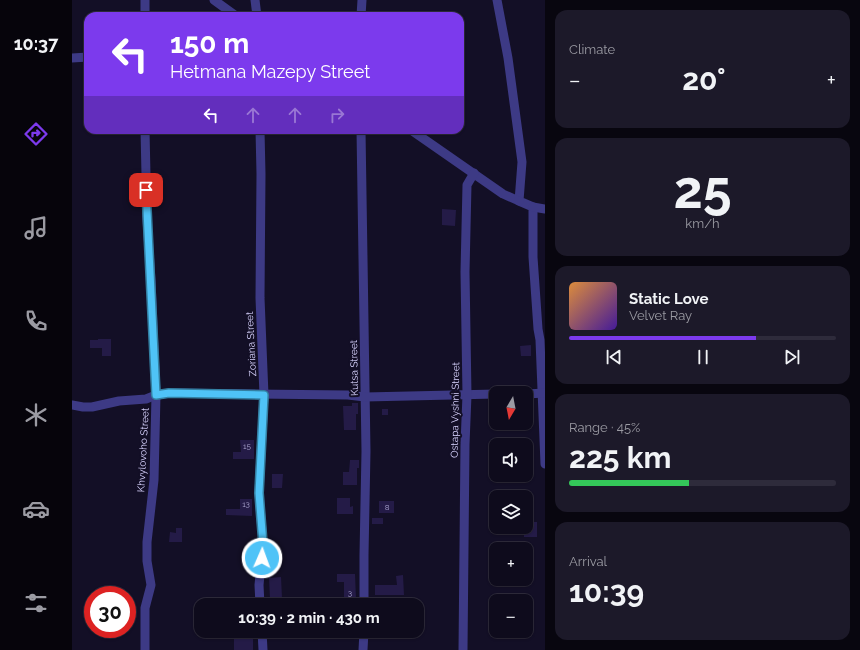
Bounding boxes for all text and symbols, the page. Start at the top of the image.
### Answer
text: 150 m [170,27,249,60]
icon: left [104,28,156,80]
text: 10:37 [14,33,58,54]
text: Climate [569,42,615,57]
text: Hetmana Mazepy Street [170,61,370,82]
text: 20° [682,62,726,97]
text: − [569,67,581,93]
text: + [827,67,836,93]
icon: left [200,104,222,126]
icon: ahead [242,104,264,126]
icon: ahead [284,104,306,126]
icon: right [326,104,348,126]
icon: directions [22,120,50,148]
text: 25 [673,159,732,220]
pin [129,173,163,207]
icon: arrive [135,179,157,201]
icon: music [22,214,50,242]
text: km/h [685,216,720,231]
text: Static Love [629,290,708,308]
icon: phone [22,307,50,335]
text: Velvet Ray [629,308,692,323]
street label: Zoriana Street [244,311,258,377]
street label: Kutsa Street [348,339,360,396]
icon: previous [603,346,625,368]
icon: pause [692,346,714,368]
icon: next [781,346,803,368]
street label: Ostapa Vyshni Street [449,361,461,458]
north arrow [489,386,533,430]
map controls [489,386,533,638]
icon: climate [22,401,50,429]
street label: Khvylovoho Street [135,407,151,493]
text: Range · 45% [569,420,640,435]
button: sound [489,438,533,482]
text: 225 km [569,440,671,475]
house number: 15 [243,441,252,451]
button: layers [489,490,533,534]
icon: car [22,495,50,523]
house number: 13 [242,499,250,509]
house number: 8 [385,502,390,512]
position arrow [241,537,283,579]
button: + [489,542,533,586]
text: Arrival [569,554,607,569]
text: 10:39 [569,574,644,609]
speed limit sign: 30 [84,586,136,638]
house number: 3 [348,588,352,598]
icon: filters [22,589,50,617]
button: − [489,594,533,638]
text: 10:39 · 2 min · 430 m [238,609,380,627]

